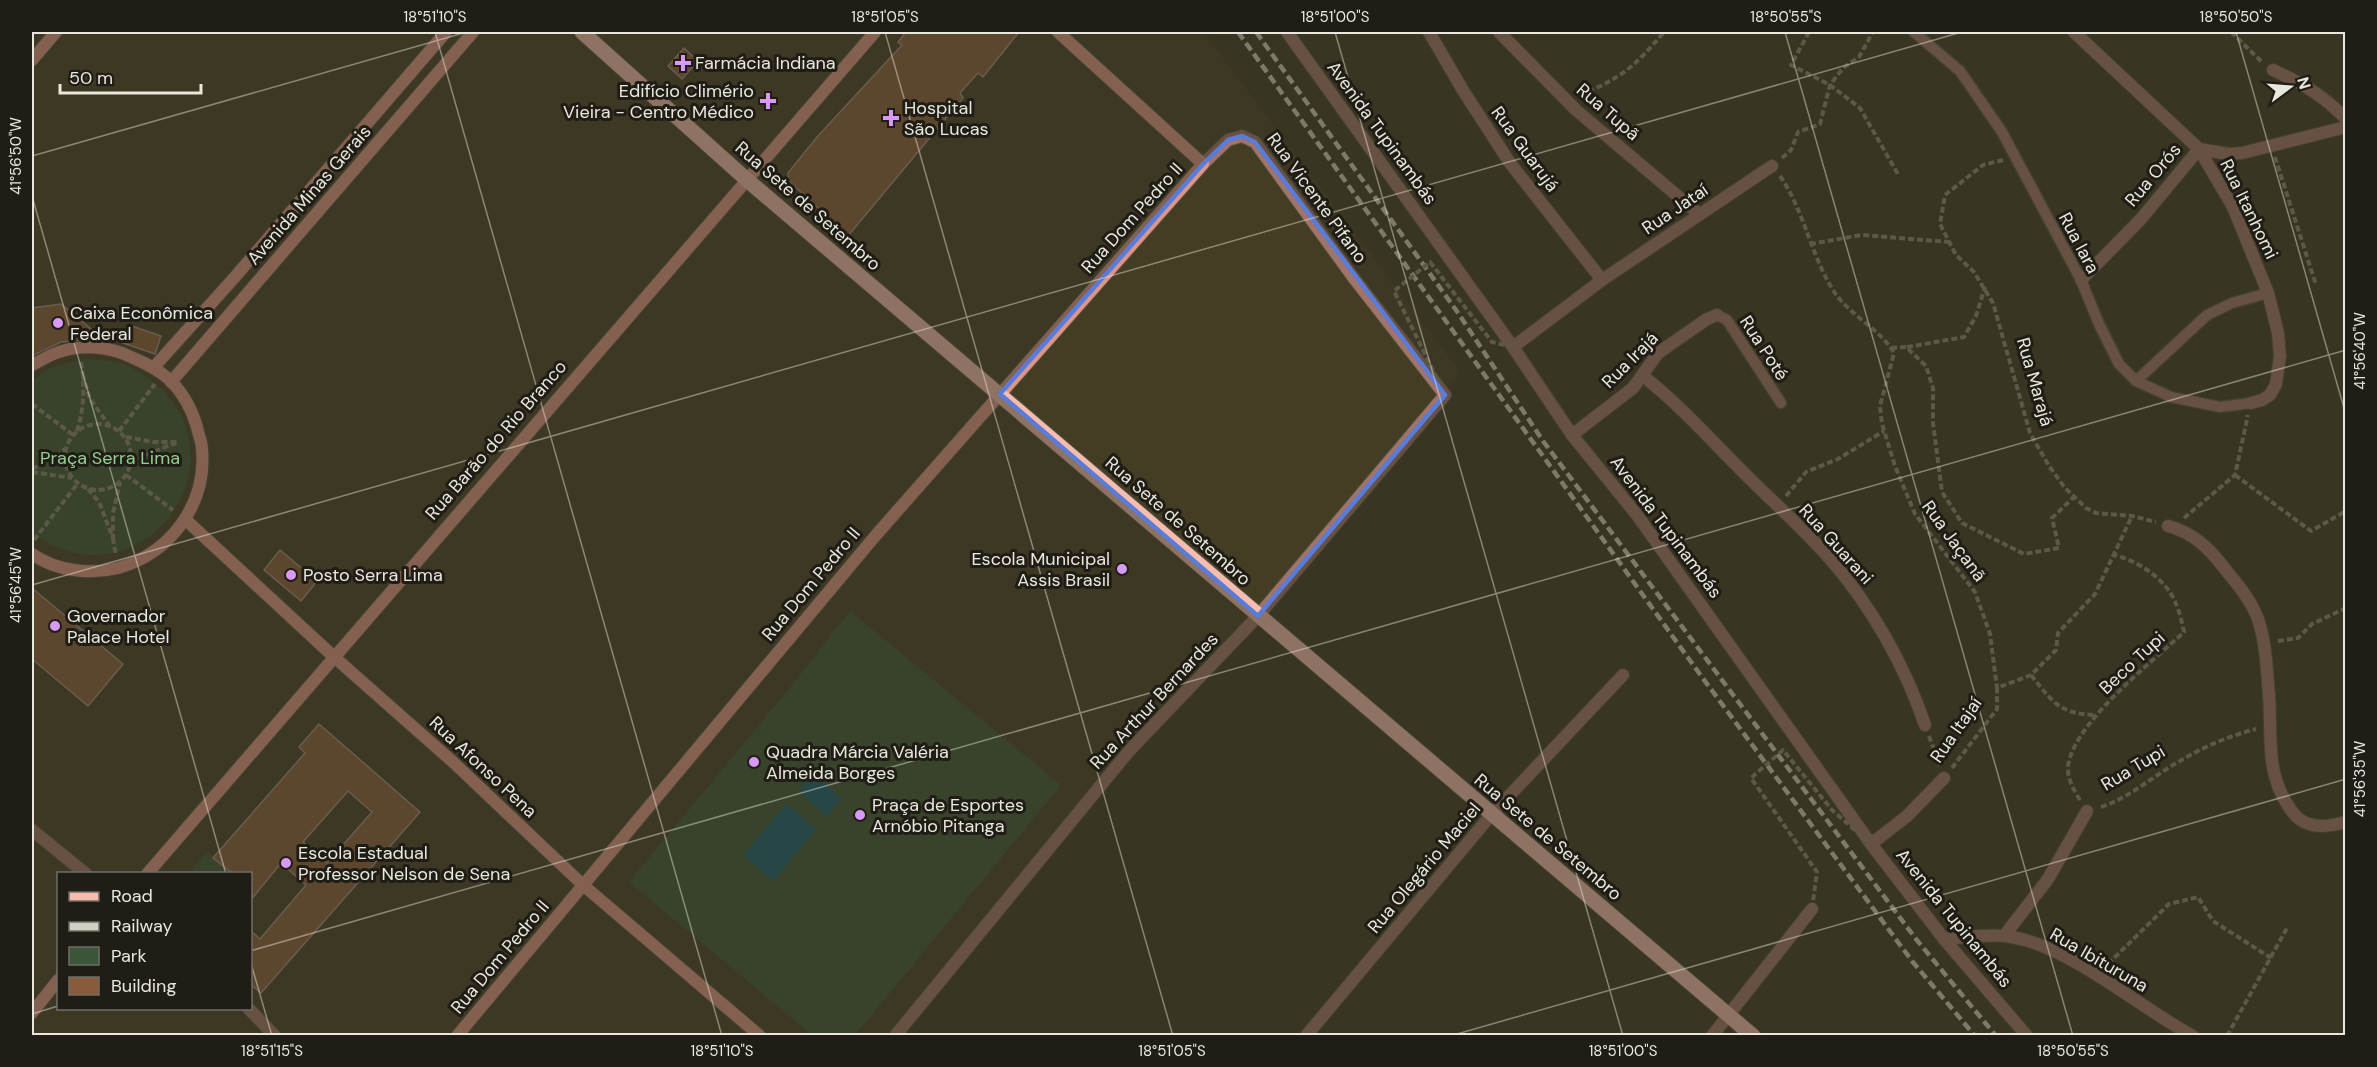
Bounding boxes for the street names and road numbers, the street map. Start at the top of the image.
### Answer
street label: Avenida Tupinambás [1322,56,1442,210]
street label: Rua Tupã [1571,78,1645,146]
street label: Rua Guarujá [1486,101,1564,197]
street label: Avenida Minas Gerais [242,120,376,270]
street label: Rua Vicente Pifano [1261,128,1373,268]
street label: Rua Sete de Setembro [730,136,886,276]
street label: Rua Orós [2120,138,2186,212]
street label: Rua Itanhomi [2214,155,2284,263]
street label: Rua Dom Pedro II [1076,158,1188,278]
street label: Rua Jataí [1637,178,1713,240]
street label: Rua Iara [2053,208,2105,278]
street label: Rua Poté [1734,311,1794,385]
street label: Rua Irajá [1597,327,1663,393]
street label: Rua Marajá [2011,335,2059,429]
street label: Rua Barão do Rio Branco [420,355,572,525]
street label: Rua Sete de Setembro [1100,451,1256,591]
street label: Avenida Tupinambás [1605,451,1727,603]
street label: Rua Jaçanã [1916,496,1992,586]
street label: Rua Guarani [1793,499,1879,589]
street label: Rua Dom Pedro II [756,522,866,646]
street label: Beco Tupi [2094,626,2170,700]
street label: Rua Arthur Bernardes [1084,628,1224,774]
street label: Rua Itajaí [1925,692,1987,768]
street label: Rua Afonso Pena [424,711,542,823]
street label: Rua Tupi [2097,740,2169,796]
street label: Rua Sete de Setembro [1469,768,1627,906]
street label: Rua Olegário Maciel [1362,798,1486,938]
street label: Avenida Tupinambás [1890,844,2018,992]
street label: Rua Dom Pedro II [445,895,555,1019]
street label: Rua Ibituruna [2045,922,2153,998]

